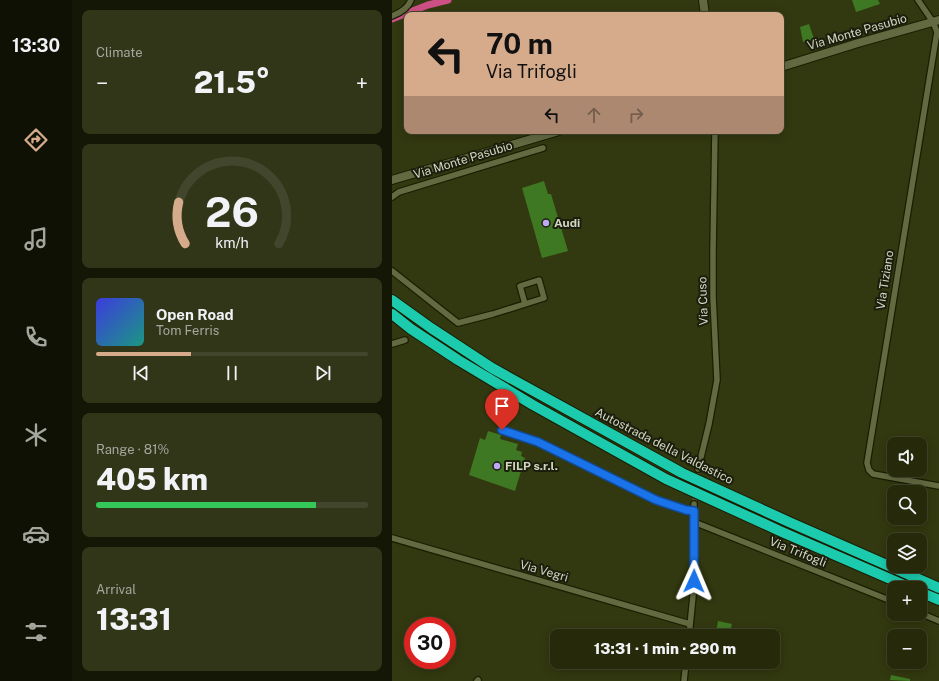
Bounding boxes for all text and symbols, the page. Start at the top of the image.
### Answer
street label: Via Monte Pasubio [806,11,909,53]
text: 70 m [486,27,553,60]
icon: left [420,28,472,80]
text: 13:30 [12,35,60,56]
text: Climate [96,45,143,60]
text: Via Trifogli [486,61,577,82]
text: 21.5° [194,64,270,100]
text: − [96,70,108,96]
text: + [356,70,368,96]
icon: left [541,104,563,126]
icon: ahead [583,104,605,126]
icon: right [625,104,647,126]
icon: directions [22,126,50,154]
street label: Via Monte Pasubio [412,138,514,182]
text: 26 [205,187,259,236]
place label: Audi [554,216,580,230]
marker: Audi [541,218,551,228]
icon: music [22,225,50,253]
text: km/h [215,234,249,251]
street label: Via Tiziano [873,249,897,311]
street label: Via Cuso [695,276,711,326]
text: Open Road [156,306,234,323]
icon: phone [22,323,50,351]
text: Tom Ferris [156,323,219,338]
icon: previous [130,362,152,384]
icon: pause [221,362,243,384]
icon: next [312,362,334,384]
pin [485,389,519,430]
icon: arrive [491,395,513,417]
street label: Autostrada della Valdastico [593,405,736,487]
icon: climate [22,421,50,449]
map controls [887,437,927,669]
button: sound [887,437,927,477]
text: Range · 81% [96,442,169,457]
place label: FILP s.r.l. [505,459,558,473]
text: 405 km [96,461,208,497]
marker: FILP s.r.l. [492,461,502,471]
button: search [887,485,927,525]
icon: car [22,520,50,548]
button: layers [887,533,927,573]
street label: Via Trifogli [767,534,829,570]
street label: Via Vegri [518,557,570,585]
position arrow [673,560,715,602]
button: + [887,581,927,621]
text: Arrival [96,582,136,597]
text: 13:31 [96,601,172,637]
speed limit sign: 30 [404,617,456,669]
icon: filters [22,618,50,646]
button: − [887,629,927,669]
text: 13:31 · 1 min · 290 m [594,640,736,657]

